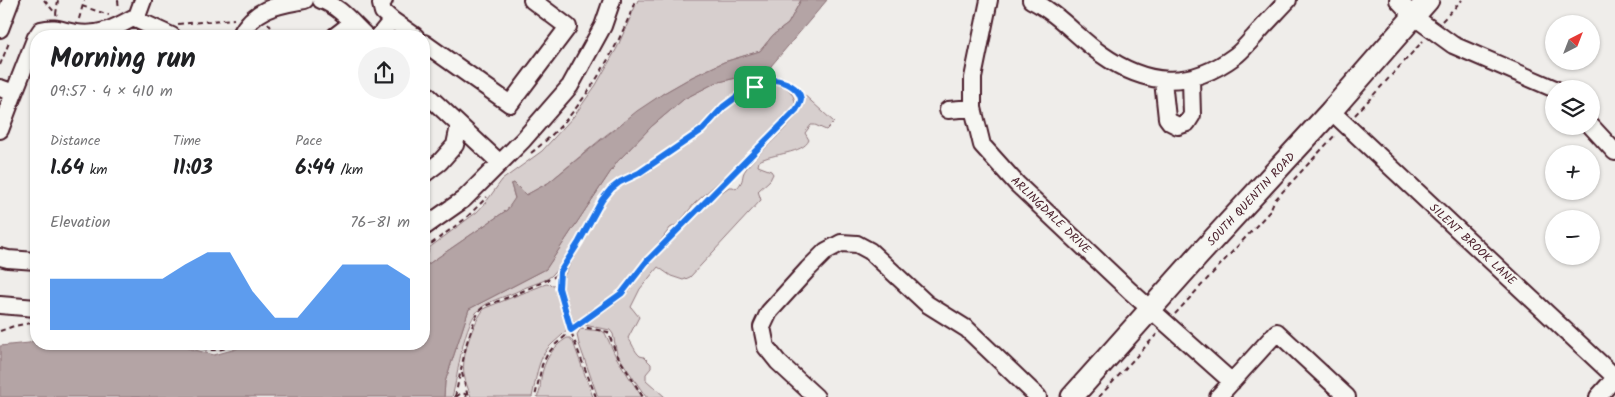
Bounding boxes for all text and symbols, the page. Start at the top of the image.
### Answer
north arrow [1545,15,1600,70]
map controls [1545,15,1600,265]
text: Morning run [50,37,196,82]
button: share [358,47,410,99]
pin [734,66,776,108]
icon: arrive [741,73,769,101]
text: 09:57 · 4 × 410 m [50,79,173,104]
button: layers [1545,80,1600,135]
text: Distance [50,130,100,152]
text: Time [173,130,201,152]
text: Pace [295,130,322,152]
button: + [1545,145,1600,200]
street label: SOUTH QUENTIN ROAD [1203,148,1300,251]
text: 1.64 [50,152,84,185]
text: 11:03 [173,152,213,185]
text: 6:44 [295,152,335,185]
text: km [84,159,107,181]
text: /km [335,159,363,181]
street label: ARLINGDALE DRIVE [1006,172,1096,259]
street label: SILENT BROOK LANE [1425,199,1521,291]
text: Elevation [50,210,111,235]
text: 76–81 m [350,210,410,235]
button: − [1545,210,1600,265]

